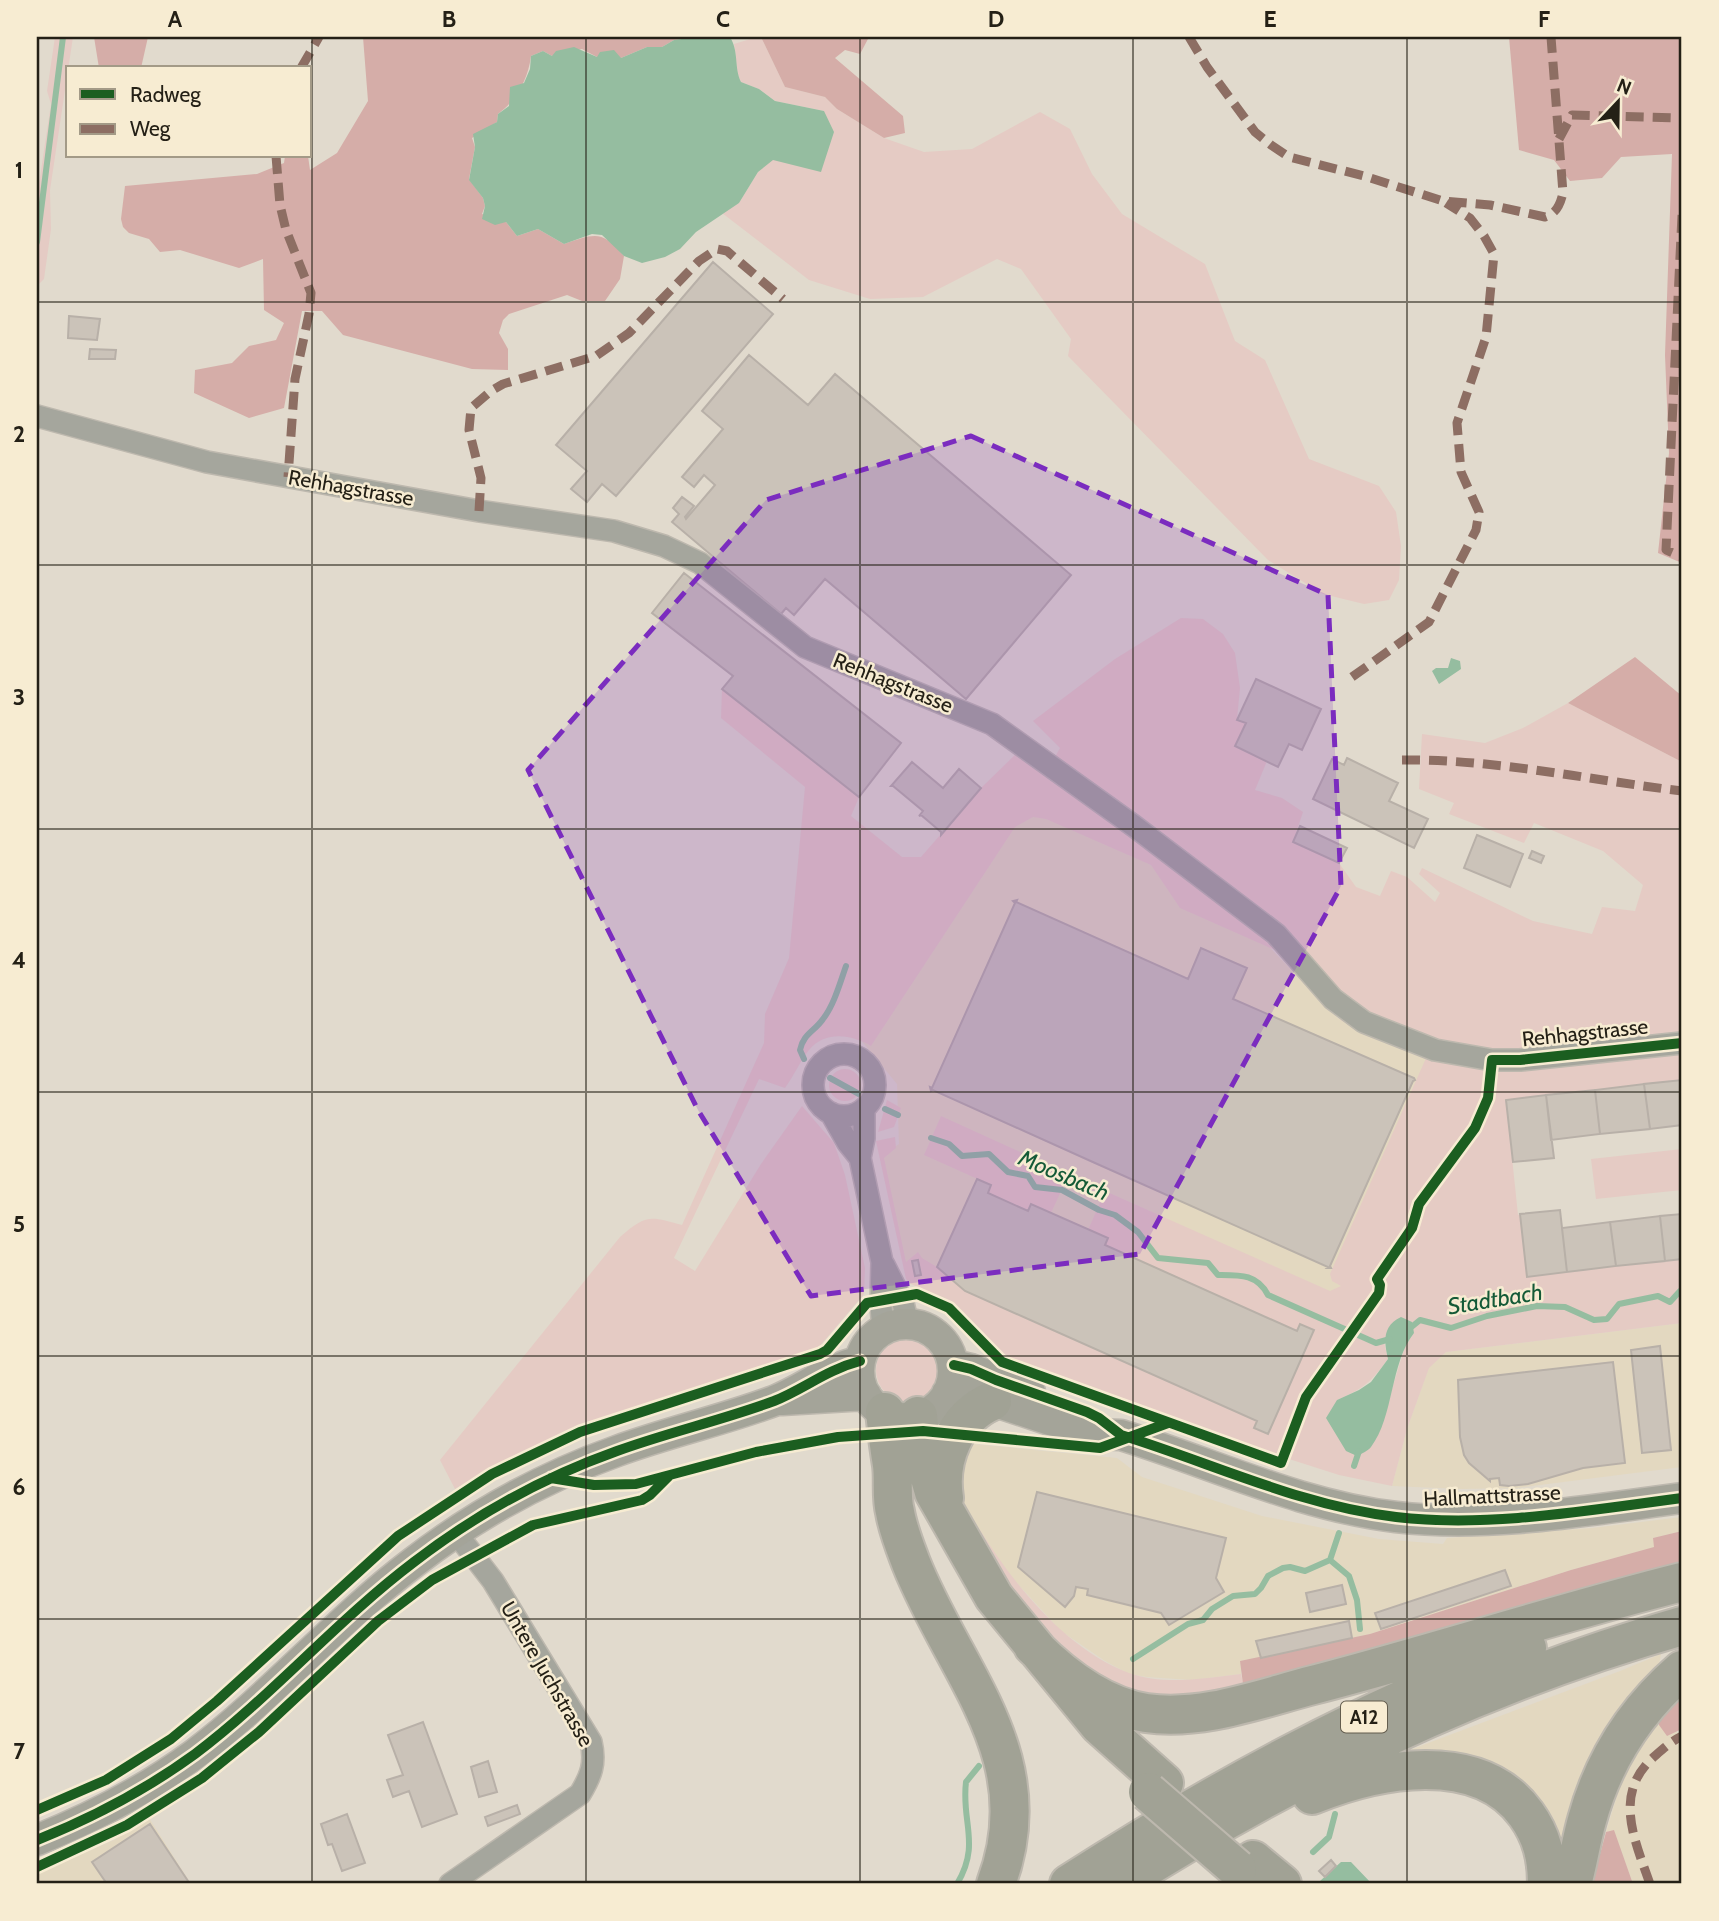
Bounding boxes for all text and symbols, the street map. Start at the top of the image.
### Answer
text: A [168,5,183,33]
text: B [442,5,456,33]
text: C [716,5,730,33]
text: D [988,5,1004,33]
text: E [1263,5,1277,33]
text: F [1538,5,1550,33]
legend [66,66,312,158]
north arrow [1582,66,1652,136]
text: N [1614,74,1635,100]
text: Radweg [130,82,201,107]
text: Weg [130,116,171,141]
text: 1 [15,156,23,184]
text: 2 [13,420,25,448]
street label: Rehhagstrasse [286,464,416,511]
street label: Rehhagstrasse [830,647,957,718]
text: 3 [13,683,25,711]
text: 4 [12,946,26,974]
street label: Rehhagstrasse [1521,1013,1650,1052]
water label: Moosbach [1014,1143,1113,1206]
text: 5 [13,1210,25,1238]
water label: Stadtbach [1445,1278,1545,1320]
text: 6 [13,1473,25,1501]
street label: Hallmattstrasse [1423,1479,1562,1512]
street label: Untere Juchstrasse [496,1597,599,1751]
road number: A12 [1341,1702,1387,1732]
text: 7 [13,1737,25,1765]

